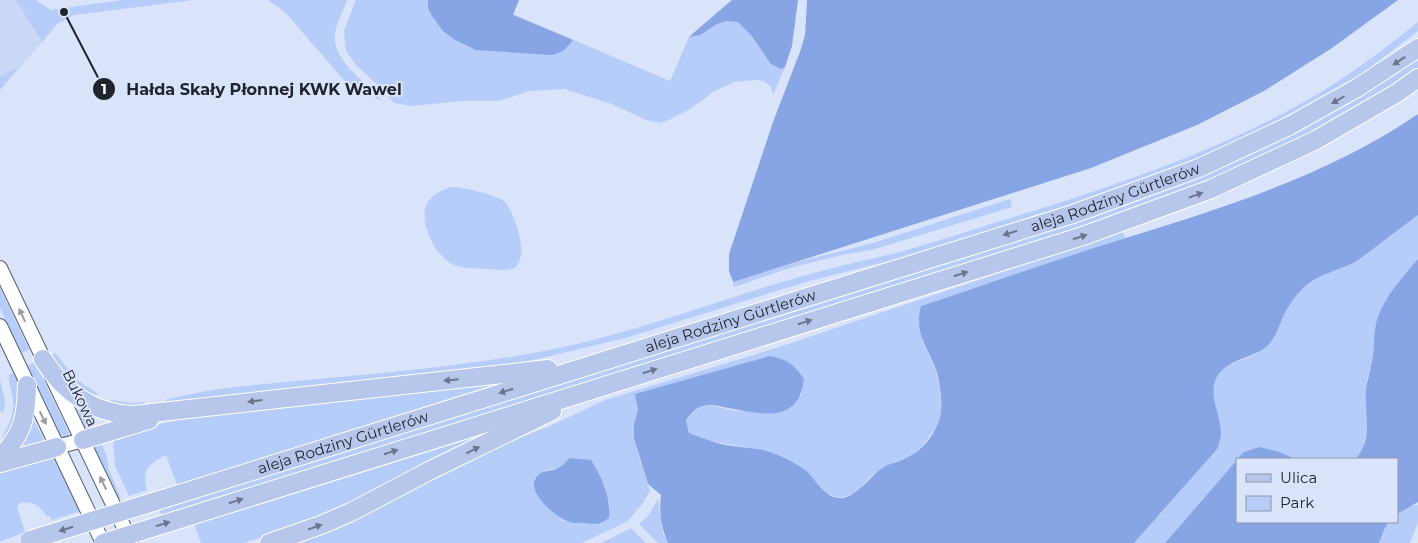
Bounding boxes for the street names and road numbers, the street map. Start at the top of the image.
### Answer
street label: aleja Rodziny Gürtlerów [1028,158,1203,236]
street label: aleja Rodziny Gürtlerów [643,285,819,356]
street label: Bukowa [59,366,102,429]
street label: aleja Rodziny Gürtlerów [255,406,432,478]

